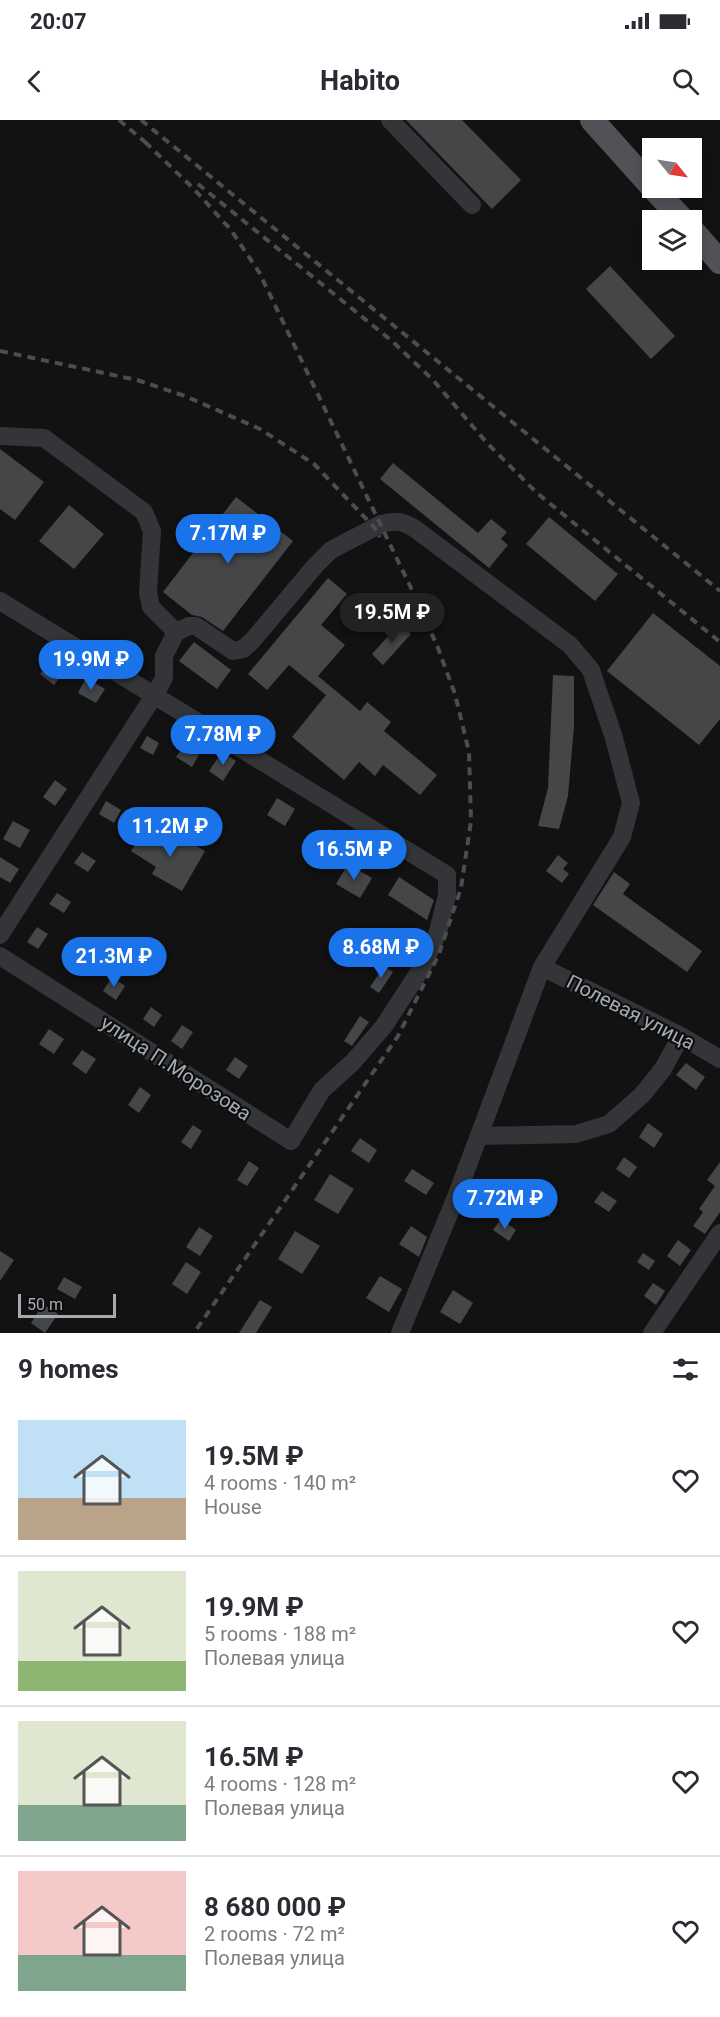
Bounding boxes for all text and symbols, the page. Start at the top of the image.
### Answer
text: 20:07 [30,9,87,34]
icon: back [18,65,51,98]
text: Habito [320,65,400,97]
icon: search [669,65,702,98]
north arrow [642,138,702,198]
map controls [642,138,702,270]
button: layers [642,210,702,270]
pin: 7.17M ₽ [173,514,283,565]
text: 7.17M ₽ [190,521,266,545]
pin: 19.5M ₽ [337,593,447,644]
text: 19.5M ₽ [354,600,430,624]
pin: 19.9M ₽ [36,640,146,691]
text: 19.9M ₽ [53,647,129,671]
pin: 7.78M ₽ [168,715,278,766]
text: 7.78M ₽ [185,722,261,746]
pin: 11.2M ₽ [115,807,225,858]
text: 11.2M ₽ [132,814,208,838]
pin: 16.5M ₽ [299,830,409,881]
text: 16.5M ₽ [316,837,392,861]
pin: 8.68M ₽ [326,928,436,979]
text: 8.68M ₽ [343,935,419,959]
pin: 21.3M ₽ [59,937,169,988]
text: 21.3M ₽ [76,944,152,968]
street label: Полевая улица [563,969,699,1055]
street label: улица П.Морозова [96,1010,256,1126]
pin: 7.72M ₽ [450,1179,560,1230]
text: 7.72M ₽ [467,1186,543,1210]
scale bar [18,1291,116,1318]
text: 50 m [27,1295,63,1314]
icon: filters [669,1353,702,1386]
text: 9 homes [18,1354,119,1384]
text: 19.5M ₽ [204,1441,304,1471]
icon: home [66,1444,138,1516]
icon: heart [669,1464,702,1497]
text: 4 rooms · 140 m² [204,1471,356,1495]
text: House [204,1495,262,1519]
text: 19.9M ₽ [204,1592,304,1622]
icon: home [66,1595,138,1667]
icon: heart [669,1615,702,1648]
text: 5 rooms · 188 m² [204,1622,356,1646]
text: Полевая улица [204,1646,345,1670]
text: 16.5M ₽ [204,1742,304,1772]
icon: home [66,1745,138,1817]
icon: heart [669,1765,702,1798]
text: 4 rooms · 128 m² [204,1772,356,1796]
text: Полевая улица [204,1796,345,1820]
text: 8 680 000 ₽ [204,1892,346,1922]
icon: home [66,1895,138,1967]
icon: heart [669,1915,702,1948]
text: 2 rooms · 72 m² [204,1922,345,1946]
text: Полевая улица [204,1946,345,1970]

